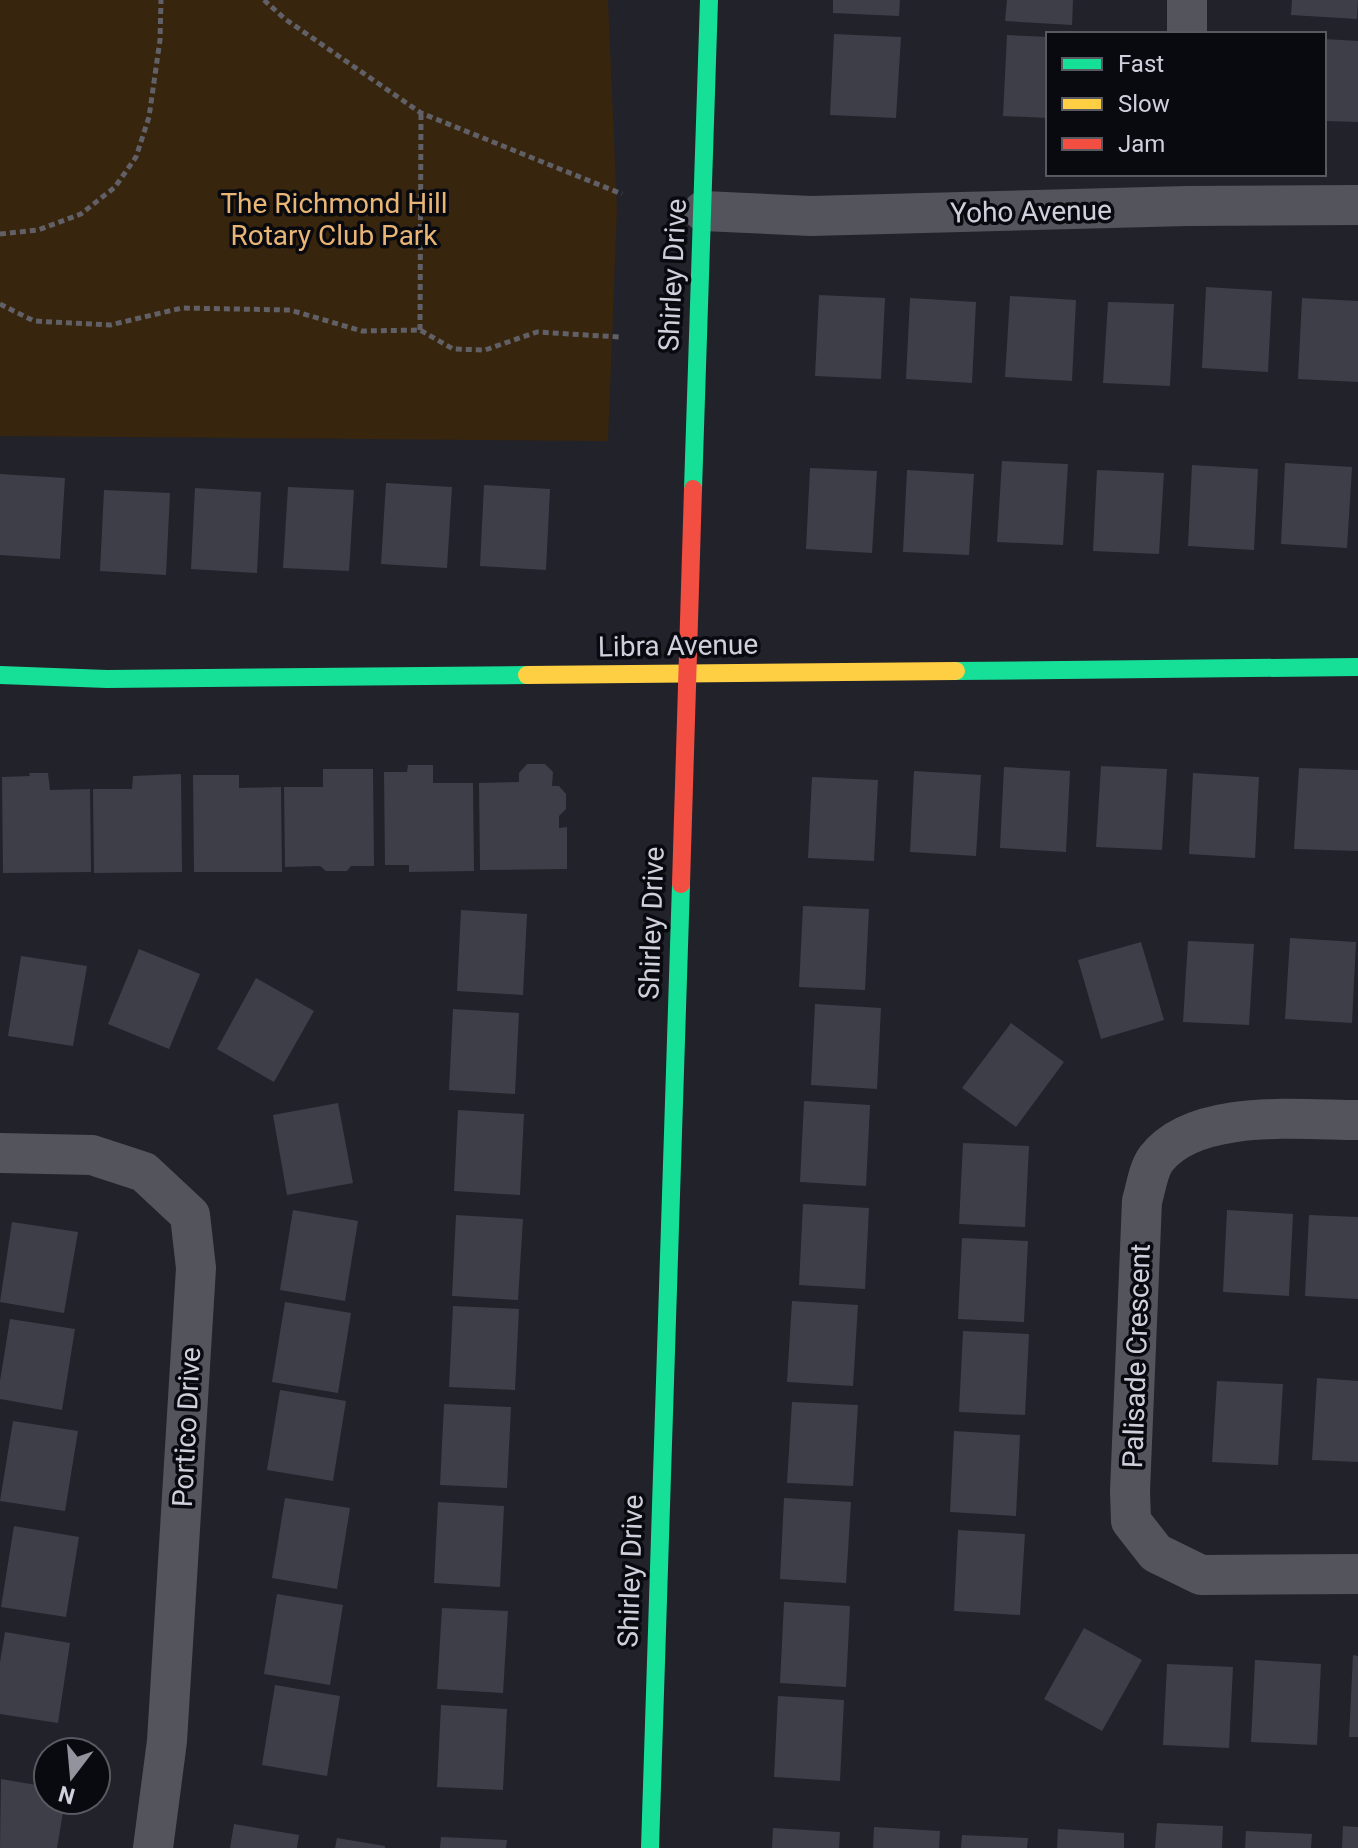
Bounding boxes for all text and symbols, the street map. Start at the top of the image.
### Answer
legend [1046,32,1326,176]
text: Fast [1118,50,1164,78]
text: Slow [1118,90,1170,118]
text: Jam [1118,130,1165,158]
park label: The Richmond Hill Rotary Club Park [220,187,448,252]
street label: Yoho Avenue [950,194,1112,229]
street label: Shirley Drive [652,198,693,352]
street label: Libra Avenue [598,628,758,663]
street label: Shirley Drive [632,846,671,1000]
street label: Palisade Crescent [1116,1243,1157,1469]
street label: Portico Drive [166,1346,207,1508]
street label: Shirley Drive [611,1494,650,1648]
north arrow [32,1736,112,1816]
text: N [56,1781,78,1809]

